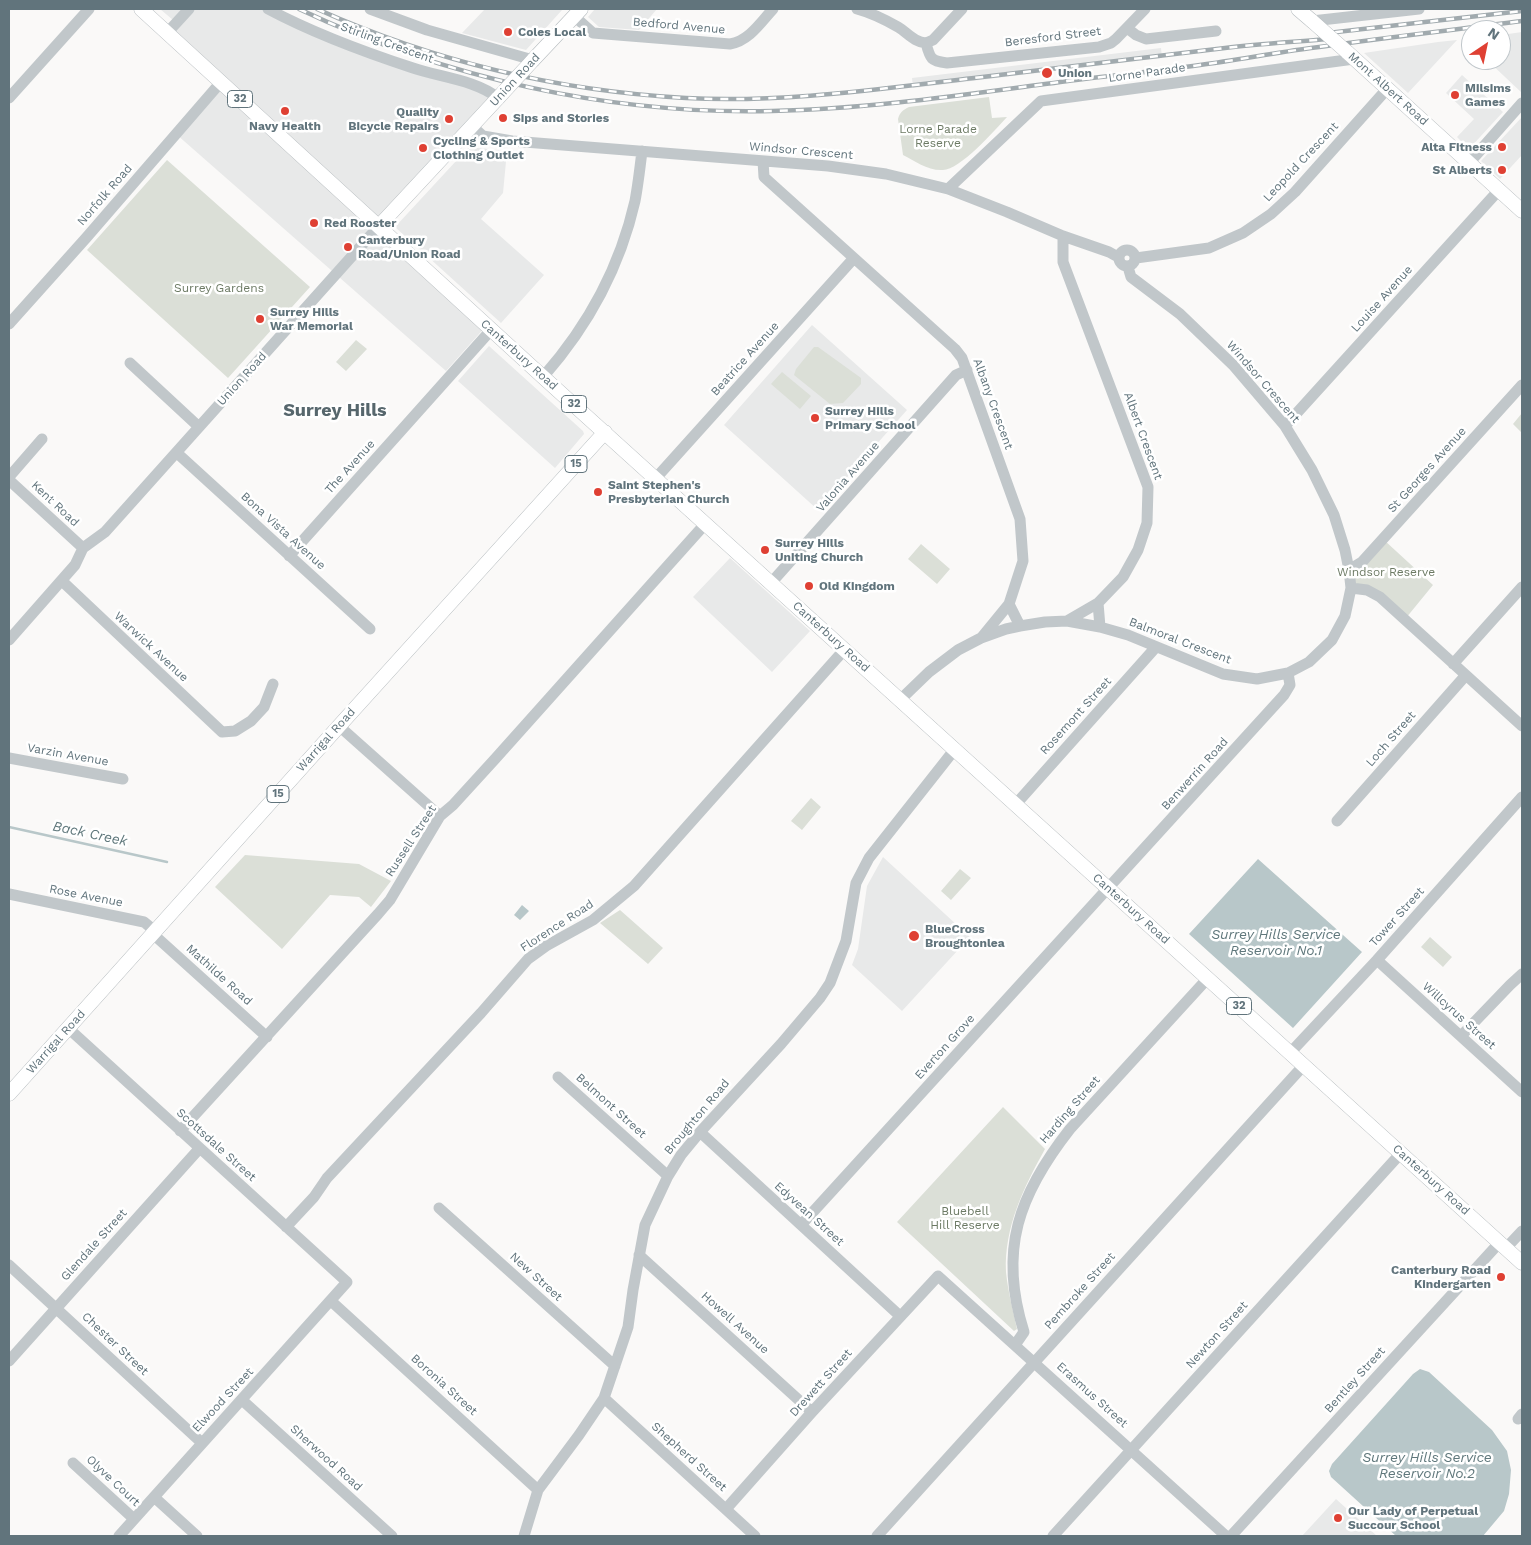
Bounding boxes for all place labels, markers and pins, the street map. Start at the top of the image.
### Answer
place label: Coles Local [518,25,586,39]
marker: Coles Local [502,26,514,38]
marker: Union [1040,66,1054,80]
place label: Union [1058,66,1092,80]
place label: Milsims Games [1465,81,1511,109]
marker: Milsims Games [1449,89,1461,101]
marker: Navy Health [279,105,291,117]
place label: Quality Bicycle Repairs [348,105,439,133]
place label: Sips and Stories [513,111,609,125]
marker: Sips and Stories [497,112,509,124]
marker: Quality Bicycle Repairs [443,113,455,125]
place label: Navy Health [249,119,321,133]
place label: Cycling & Sports Clothing Outlet [433,134,530,162]
place label: Alta Fitness [1421,140,1492,154]
marker: Alta Fitness [1496,141,1508,153]
marker: Cycling & Sports Clothing Outlet [417,142,429,154]
place label: St Alberts [1432,163,1492,177]
marker: St Alberts [1496,164,1508,176]
place label: Red Rooster [324,216,396,230]
marker: Red Rooster [308,217,320,229]
place label: Canterbury Road/Union Road [358,233,461,261]
marker: Canterbury Road/Union Road [342,241,354,253]
place label: Surrey Hills War Memorial [270,305,353,333]
marker: Surrey Hills War Memorial [254,313,266,325]
place label: Surrey Hills Primary School [825,404,916,432]
marker: Surrey Hills Primary School [809,412,821,424]
place label: Saint Stephen's Presbyterian Church [608,478,729,506]
marker: Saint Stephen's Presbyterian Church [592,486,604,498]
place label: Surrey Hills Uniting Church [775,536,863,564]
marker: Surrey Hills Uniting Church [759,544,771,556]
place label: Old Kingdom [819,579,895,593]
marker: Old Kingdom [803,580,815,592]
place label: BlueCross Broughtonlea [925,922,1005,950]
marker: BlueCross Broughtonlea [907,929,921,943]
place label: Canterbury Road Kindergarten [1391,1263,1491,1291]
marker: Canterbury Road Kindergarten [1495,1271,1507,1283]
place label: Our Lady of Perpetual Succour School [1348,1504,1478,1532]
marker: Our Lady of Perpetual Succour School [1332,1512,1344,1524]

